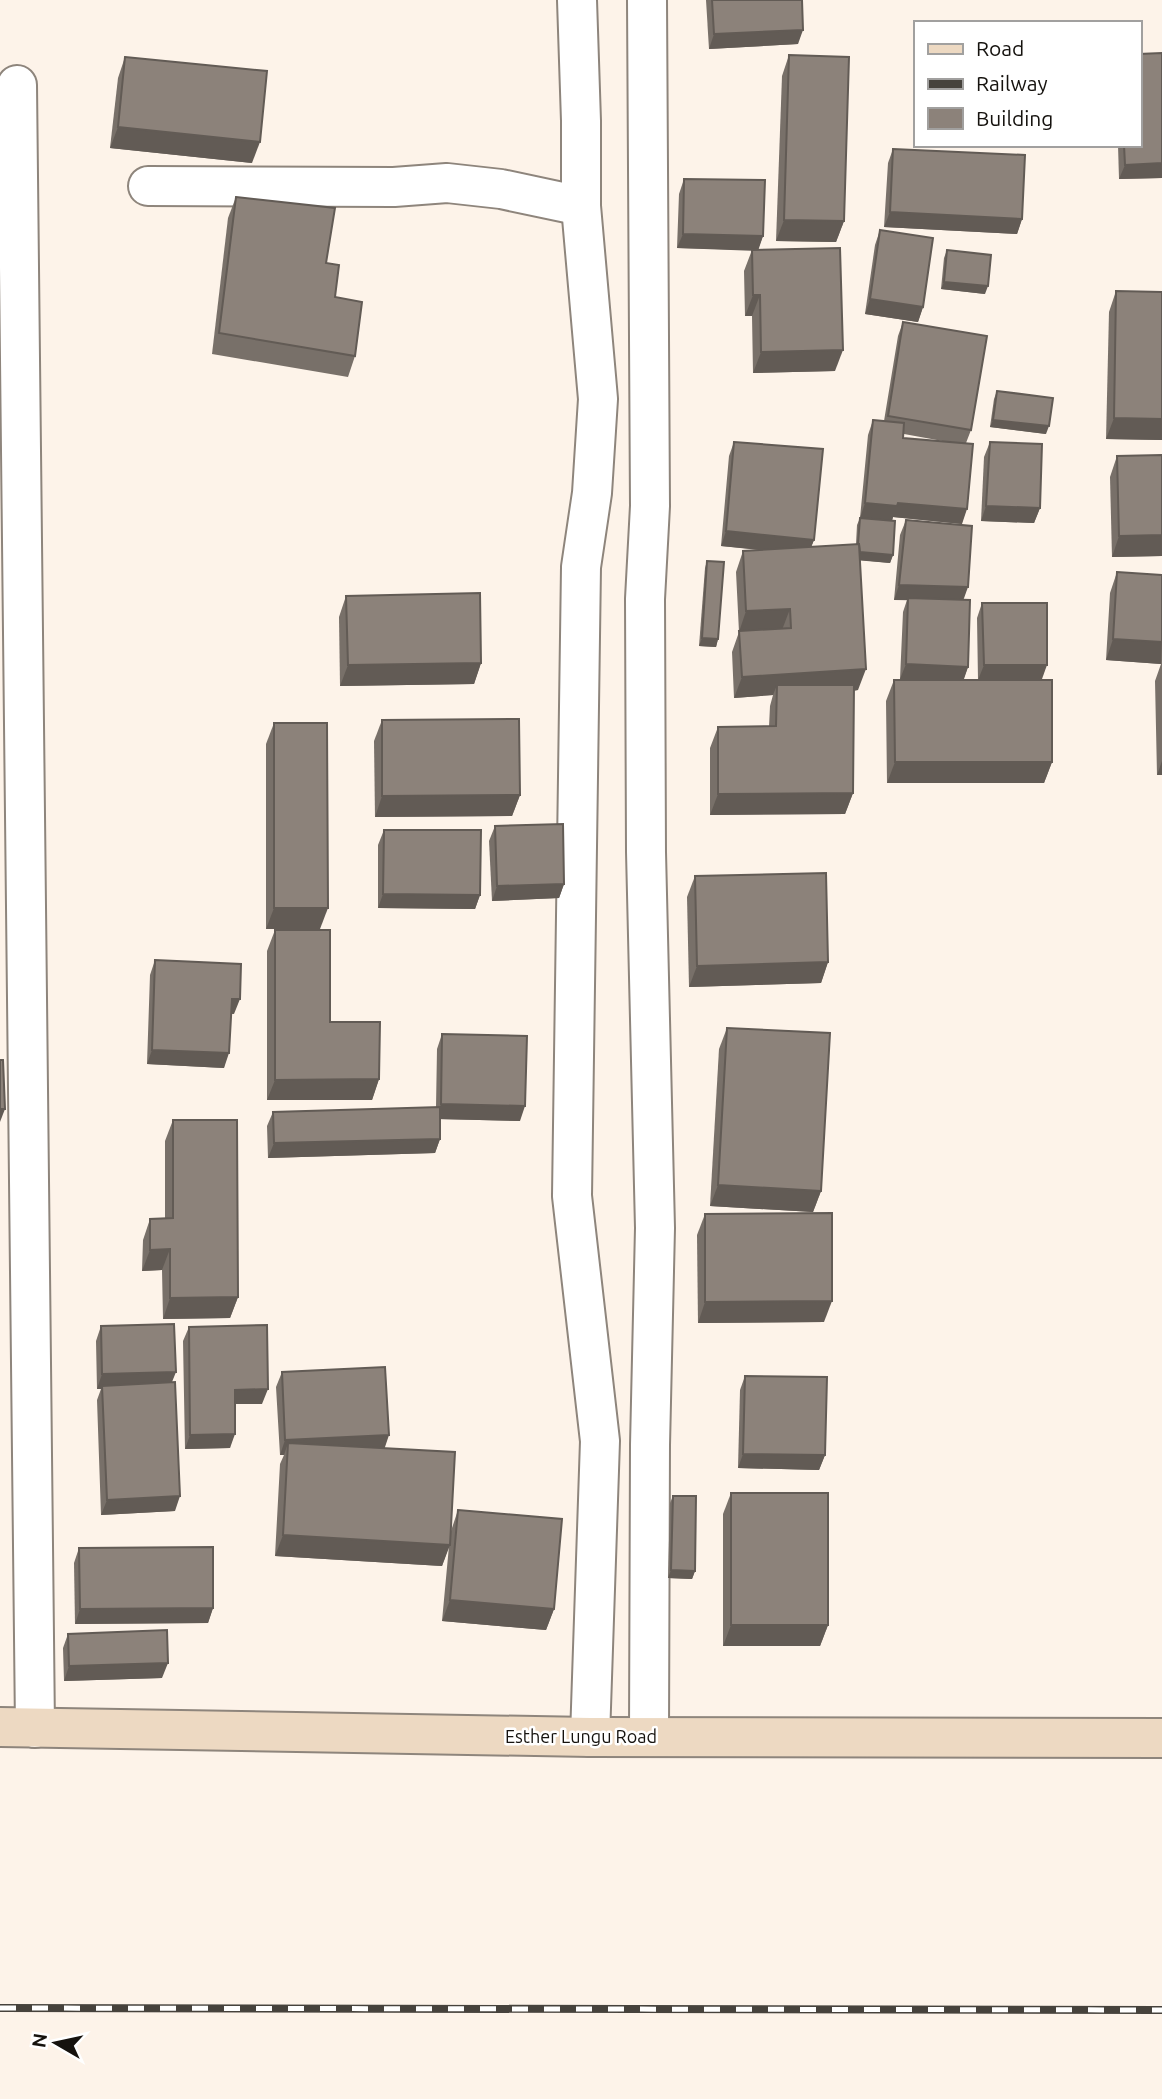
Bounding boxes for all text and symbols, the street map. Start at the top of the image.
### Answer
legend [914,21,1141,147]
text: Road [976,36,1024,60]
text: Railway [976,71,1048,95]
text: Building [976,106,1053,130]
street label: Esther Lungu Road [505,1726,657,1746]
north arrow [21,2008,91,2078]
text: N [27,2032,51,2049]

